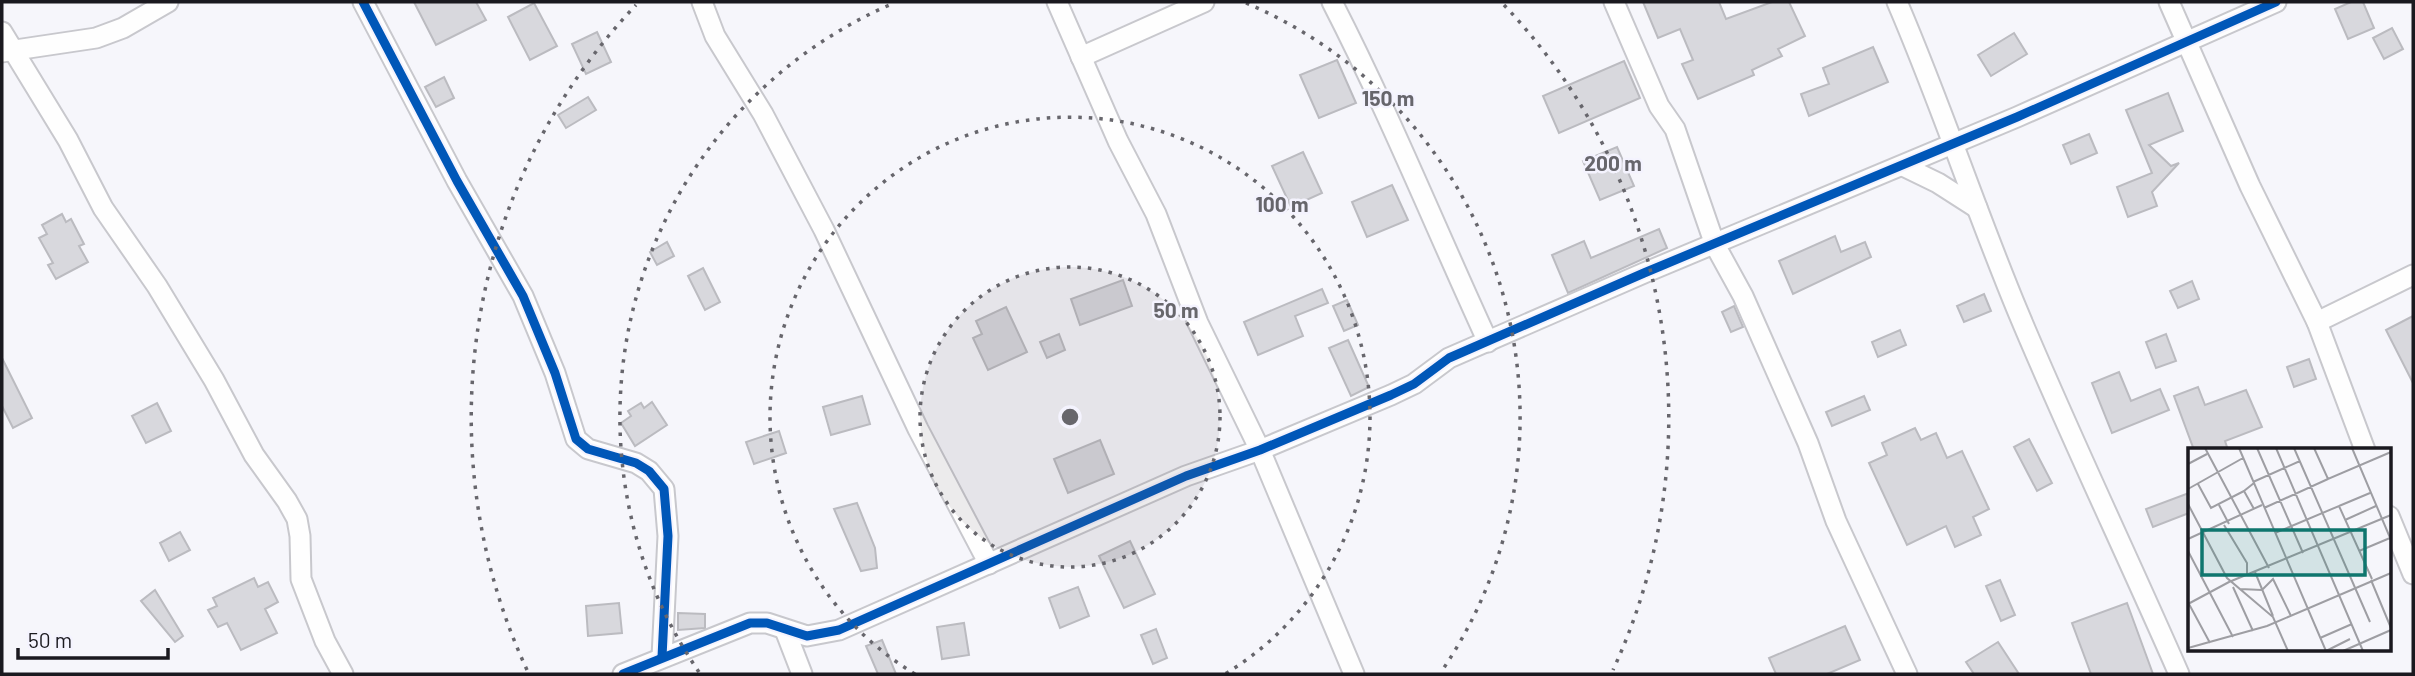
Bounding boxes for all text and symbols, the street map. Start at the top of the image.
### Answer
text: 150 m [1362,85,1414,110]
text: 200 m [1584,150,1642,175]
text: 100 m [1255,191,1309,216]
text: 50 m [1153,297,1199,322]
centre of rings [1058,405,1082,429]
inset map [2188,448,2390,652]
scale bar [18,616,168,660]
text: 50 m [28,627,72,652]

